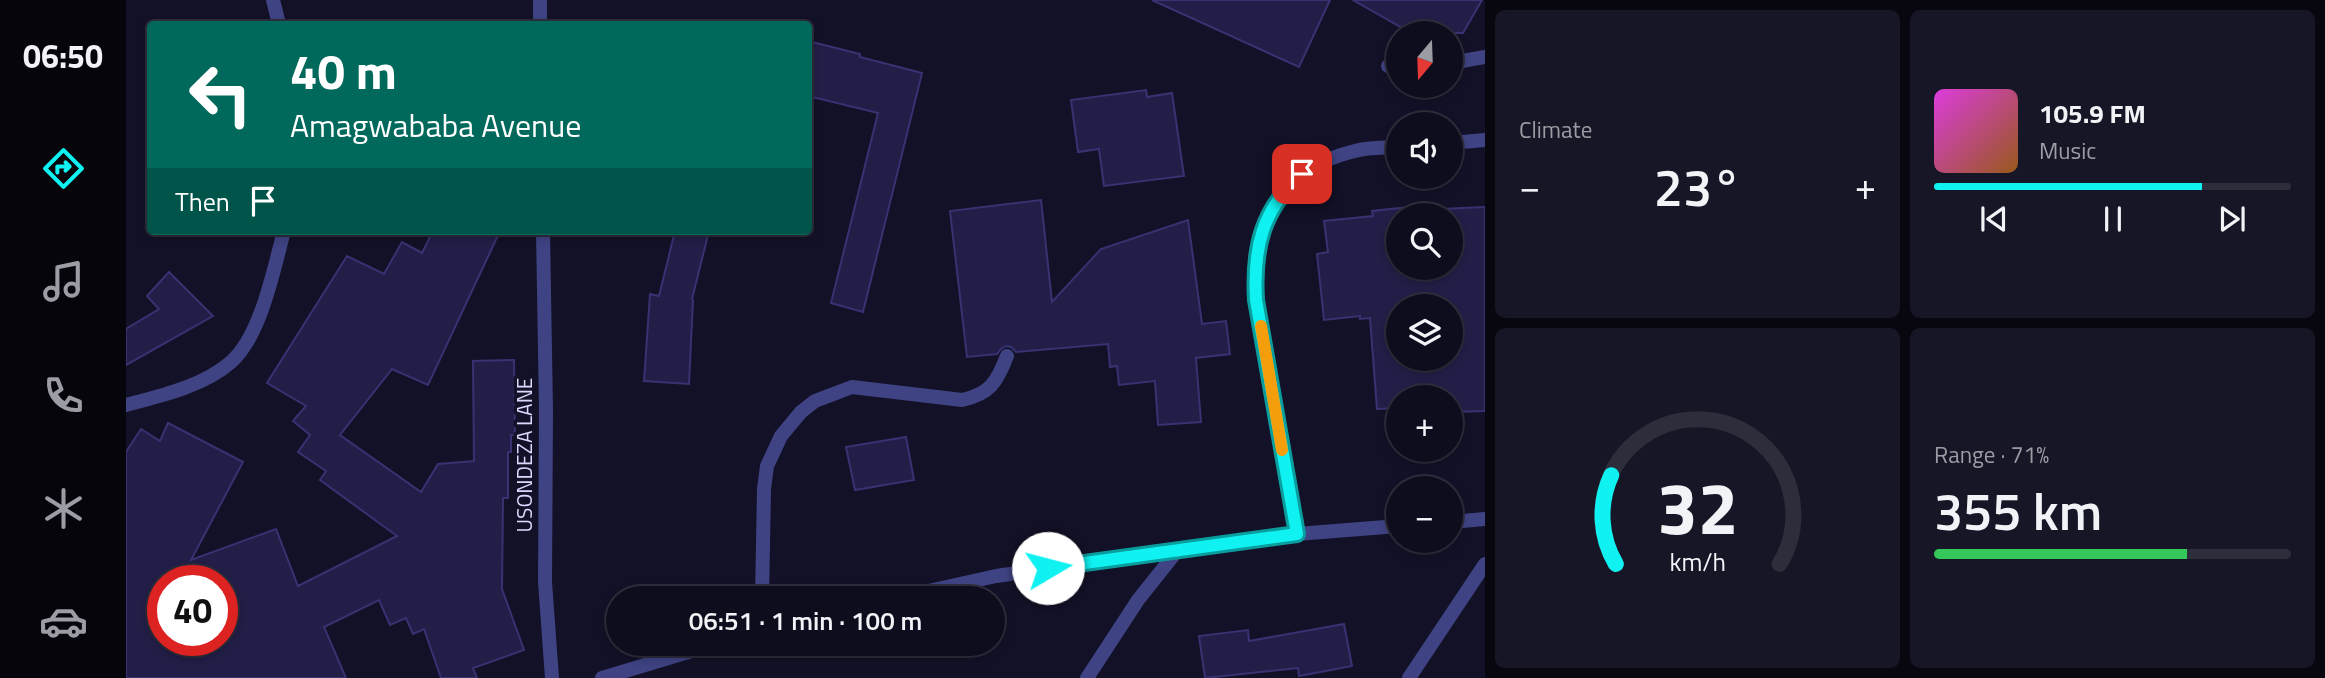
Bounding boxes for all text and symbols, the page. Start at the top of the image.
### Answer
north arrow [1386,21,1463,98]
map controls [1386,21,1463,553]
text: 06:50 [23,32,103,80]
text: 40 m [290,33,397,108]
icon: left [175,49,266,140]
text: 105.9 FM [2039,94,2146,133]
text: Amagwababa Avenue [290,101,581,149]
button: sound [1386,112,1463,189]
text: Climate [1519,112,1592,147]
text: Music [2039,133,2096,168]
icon: directions [39,144,88,193]
pin [1272,144,1332,204]
text: 23° [1654,147,1741,226]
icon: arrive [1283,155,1321,193]
text: − [1519,157,1540,215]
text: + [1855,157,1876,215]
text: Then [175,182,230,221]
icon: arrive [244,182,282,220]
icon: previous [1975,200,2013,238]
icon: pause [2094,200,2132,238]
icon: next [2213,200,2251,238]
button: search [1386,203,1463,280]
icon: music [39,257,88,306]
button: layers [1386,294,1463,371]
icon: phone [39,371,88,420]
street label: USONDEZA LANE [508,378,540,532]
button: + [1386,385,1463,462]
text: Range · 71% [1934,437,2049,472]
text: 32 [1657,452,1738,562]
text: 355 km [1934,471,2102,550]
button: − [1386,476,1463,553]
icon: climate [39,484,88,533]
position arrow [1011,531,1085,605]
text: km/h [1669,543,1726,581]
speed limit sign: 40 [147,565,238,656]
icon: car [39,597,88,646]
text: 06:51 · 1 min · 100 m [689,601,922,640]

